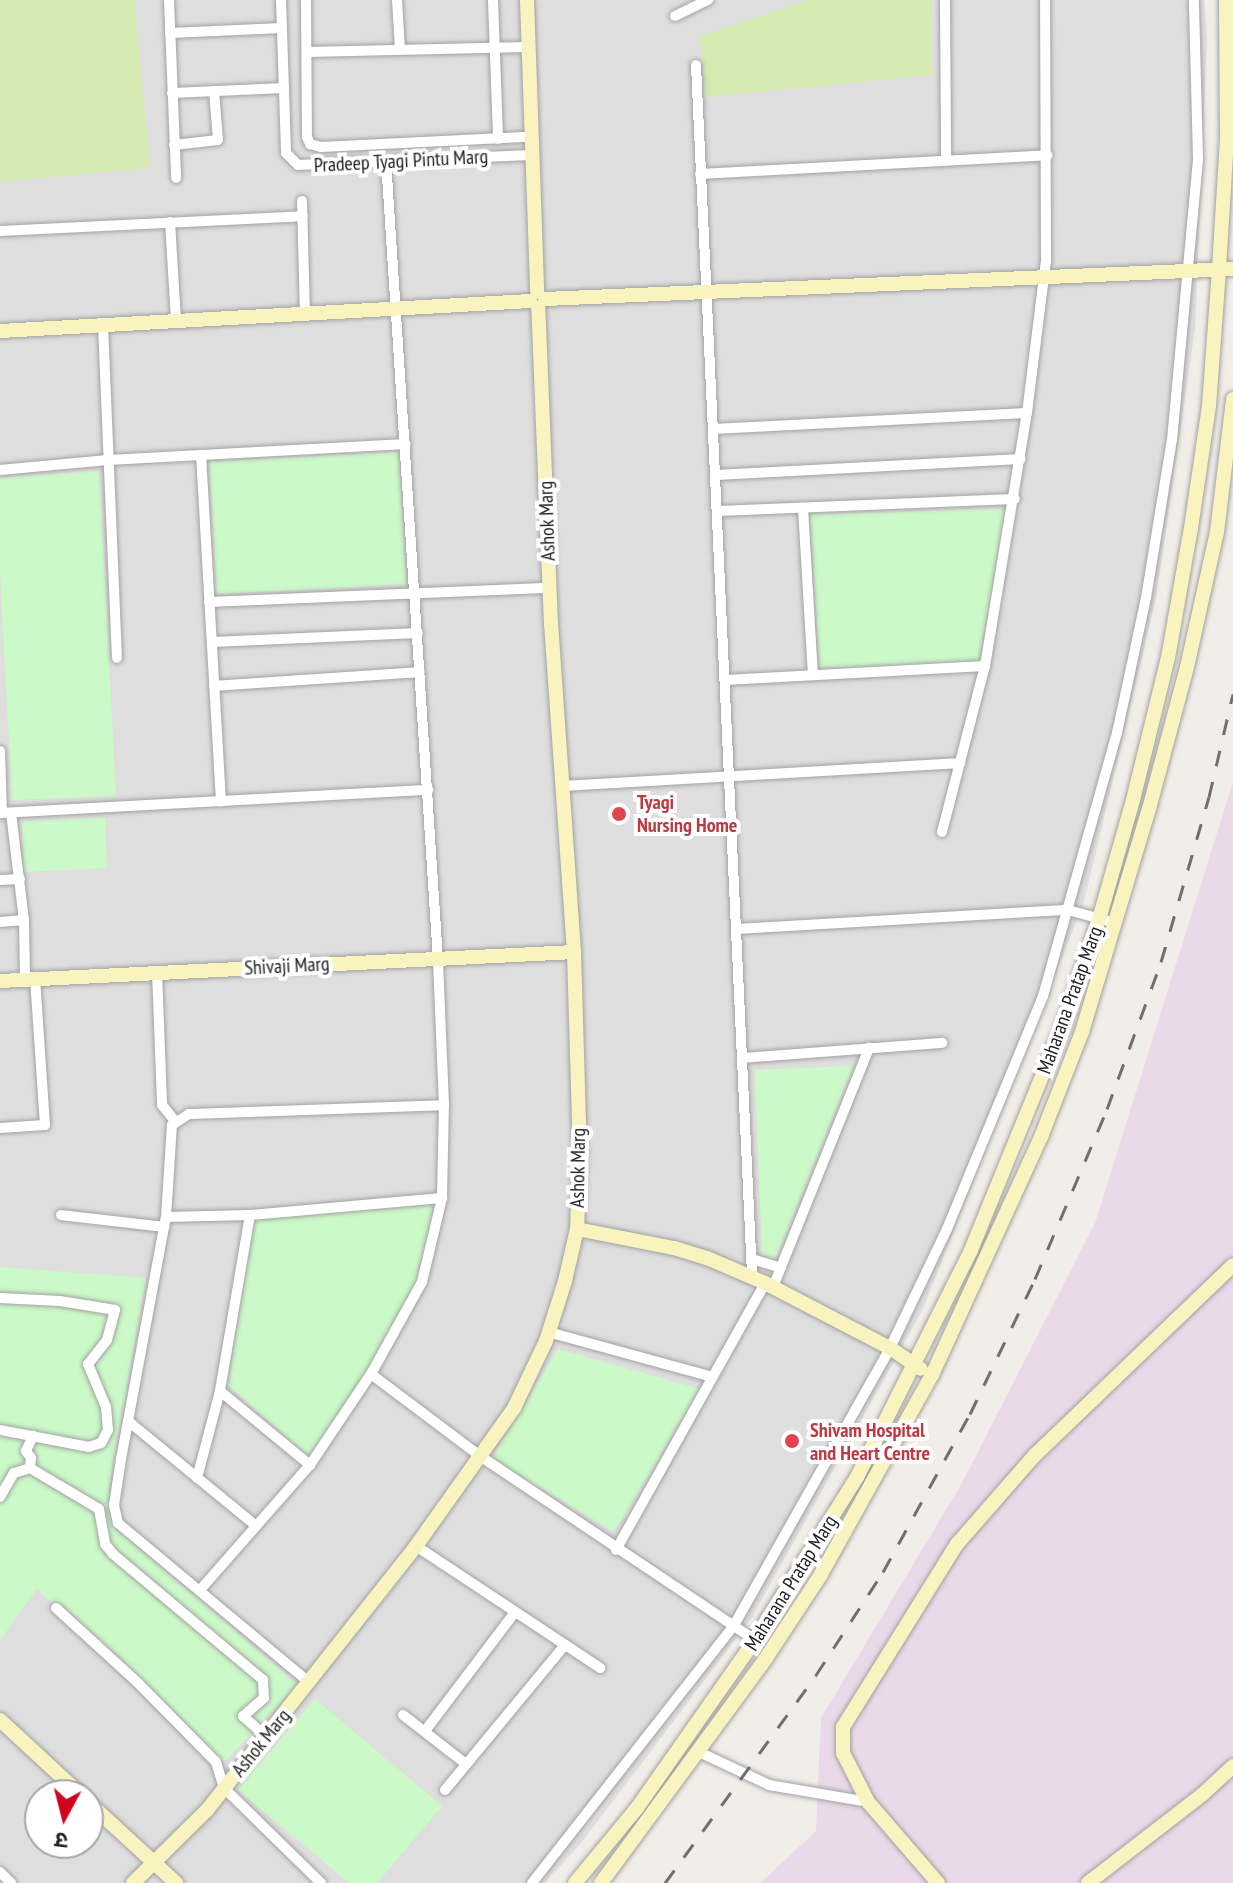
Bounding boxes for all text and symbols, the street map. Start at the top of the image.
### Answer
street label: Pradeep Tyagi Pintu Marg [313,144,489,178]
street label: Ashok Marg [534,480,560,562]
place label: Tyagi Nursing Home [637,790,737,837]
marker: Tyagi Nursing Home [608,803,630,825]
street label: Maharana Pratap Marg [1032,923,1108,1077]
street label: Shivaji Marg [244,952,330,980]
street label: Ashok Marg [565,1128,591,1208]
place label: Shivam Hospital and Heart Centre [810,1418,930,1465]
marker: Shivam Hospital and Heart Centre [781,1430,803,1452]
street label: Maharana Pratap Marg [740,1511,842,1655]
street label: Ashok Marg [226,1704,296,1782]
north arrow [24,1779,104,1859]
text: उ [53,1826,69,1856]

